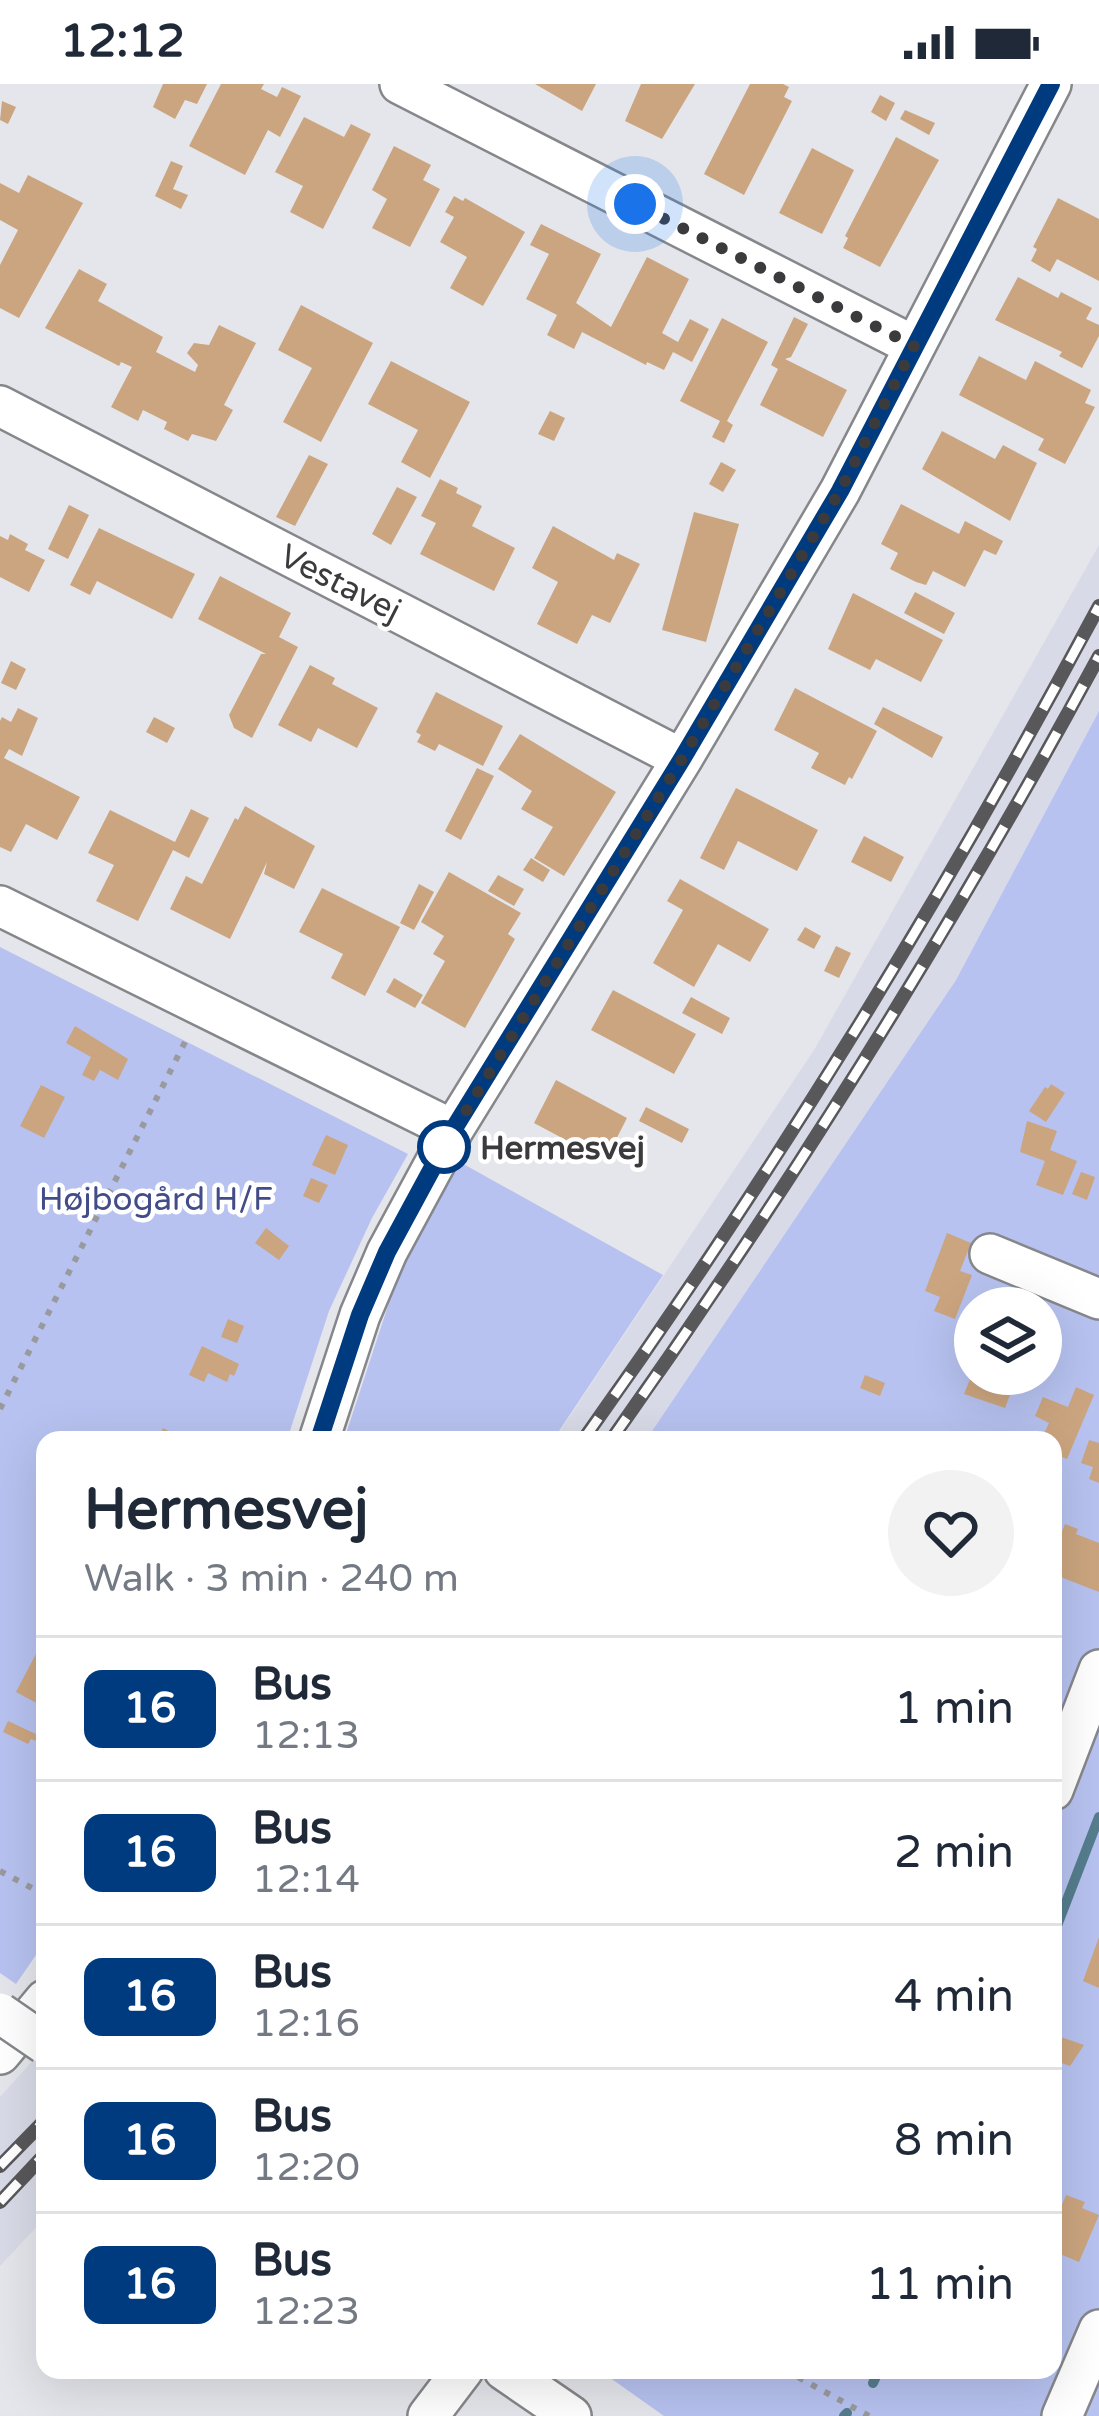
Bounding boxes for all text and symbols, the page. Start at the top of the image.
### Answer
text: 12:12 [60,15,185,69]
your location [605,174,665,234]
street label: Vestavej [273,536,407,630]
marker: Hermesvej [419,1122,469,1172]
place label: Hermesvej [480,1129,645,1168]
park label: Højbogård H/F [39,1180,273,1219]
map controls [954,1287,1062,1395]
button: layers [954,1287,1062,1395]
button: heart [888,1470,1014,1596]
text: Hermesvej [84,1476,369,1544]
text: Walk · 3 min · 240 m [84,1555,459,1602]
text: Bus [252,1658,332,1712]
text: 1 min [894,1682,1014,1736]
text: 16 [124,1683,176,1734]
text: 12:13 [252,1712,360,1759]
text: Bus [252,1802,332,1856]
text: 2 min [894,1826,1014,1880]
text: 16 [124,1827,176,1878]
text: 12:14 [252,1856,360,1903]
text: Bus [252,1946,332,2000]
text: 4 min [894,1970,1014,2024]
text: 16 [124,1971,176,2022]
text: 12:16 [252,2000,360,2047]
text: Bus [252,2090,332,2144]
text: 8 min [894,2114,1014,2168]
text: 16 [124,2115,176,2166]
text: 12:20 [252,2144,360,2191]
text: Bus [252,2234,332,2288]
text: 11 min [866,2258,1014,2312]
text: 16 [124,2259,176,2310]
text: 12:23 [252,2288,360,2335]

